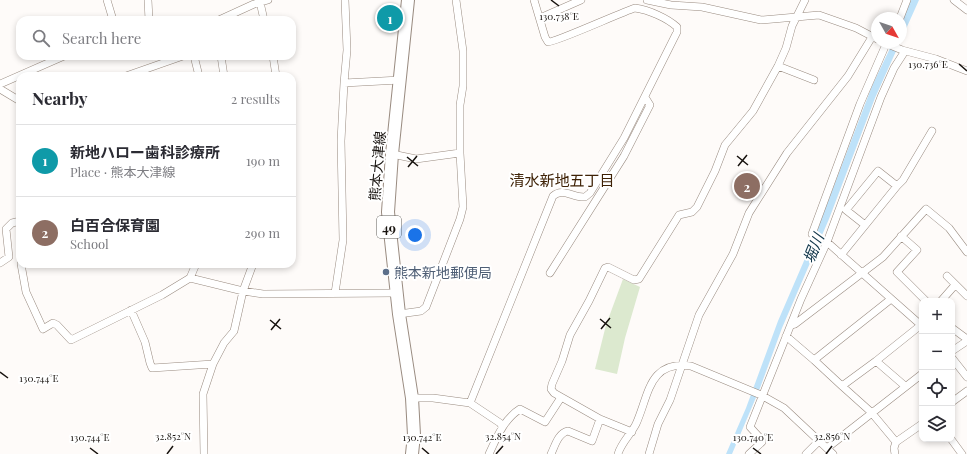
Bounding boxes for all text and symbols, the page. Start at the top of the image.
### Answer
pin: 1 [377,3,403,33]
text: 130.738°E [539,9,579,23]
north arrow [871,12,907,48]
search box [16,16,296,60]
icon: search [30,27,52,49]
text: Search here [62,28,141,48]
text: 130.736°E [908,57,948,71]
text: Nearby [32,87,87,109]
text: 2 results [231,90,280,107]
street label: 熊本大津線 [364,130,390,202]
text: 新地ハロー歯科診療所 [70,142,220,162]
text: 1 [43,152,47,169]
text: 190 m [246,152,280,169]
text: Place · 熊本大津線 [70,163,175,180]
district label: 清水新地五丁目 [509,170,615,190]
pin: 2 [734,171,760,201]
text: 白百合保育園 [70,215,160,235]
road number: 49 [377,216,401,238]
text: 2 [42,224,48,241]
text: 290 m [245,224,280,241]
your location [405,225,425,245]
water label: 堀川 [798,228,829,266]
text: School [70,235,109,252]
place label: 熊本新地郵便局 [394,263,492,282]
marker: 熊本新地郵便局 [381,267,391,277]
map controls [919,298,955,442]
button: + [919,298,955,334]
button: − [919,334,955,370]
button: locate [919,370,955,406]
text: 130.744°E [19,371,59,385]
button: layers [919,406,955,442]
text: 32.852°N [155,429,191,443]
text: 32.854°N [485,429,521,443]
text: 32.856°N [814,429,850,443]
text: 130.744°E [70,430,110,444]
text: 130.742°E [402,430,442,444]
text: 130.740°E [733,430,773,444]

